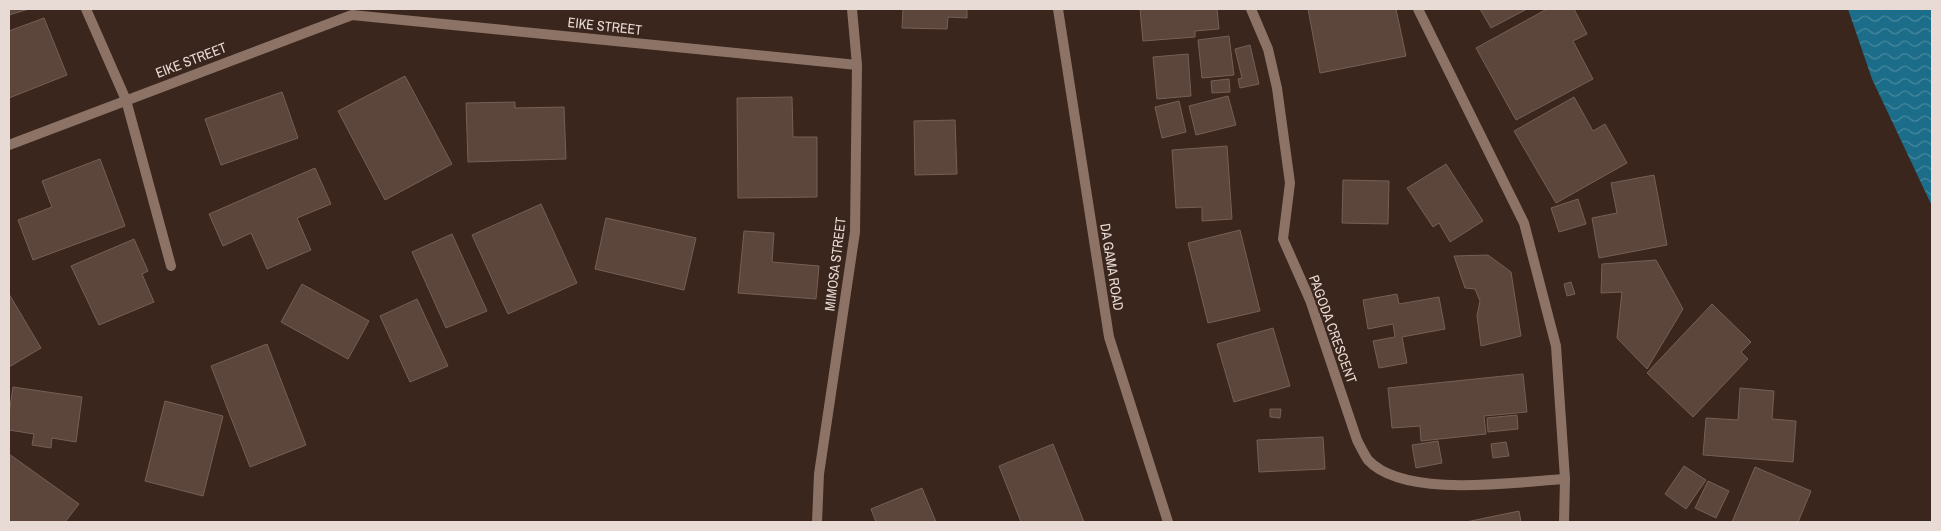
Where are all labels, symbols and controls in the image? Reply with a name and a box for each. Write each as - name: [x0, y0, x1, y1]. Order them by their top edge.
- street label: EIKE STREET: [567, 13, 643, 39]
- street label: EIKE STREET: [153, 38, 229, 82]
- street label: MIMOSA STREET: [820, 216, 850, 312]
- street label: DA GAMA ROAD: [1096, 222, 1128, 312]
- street label: PAGODA CRESCENT: [1305, 272, 1361, 386]

